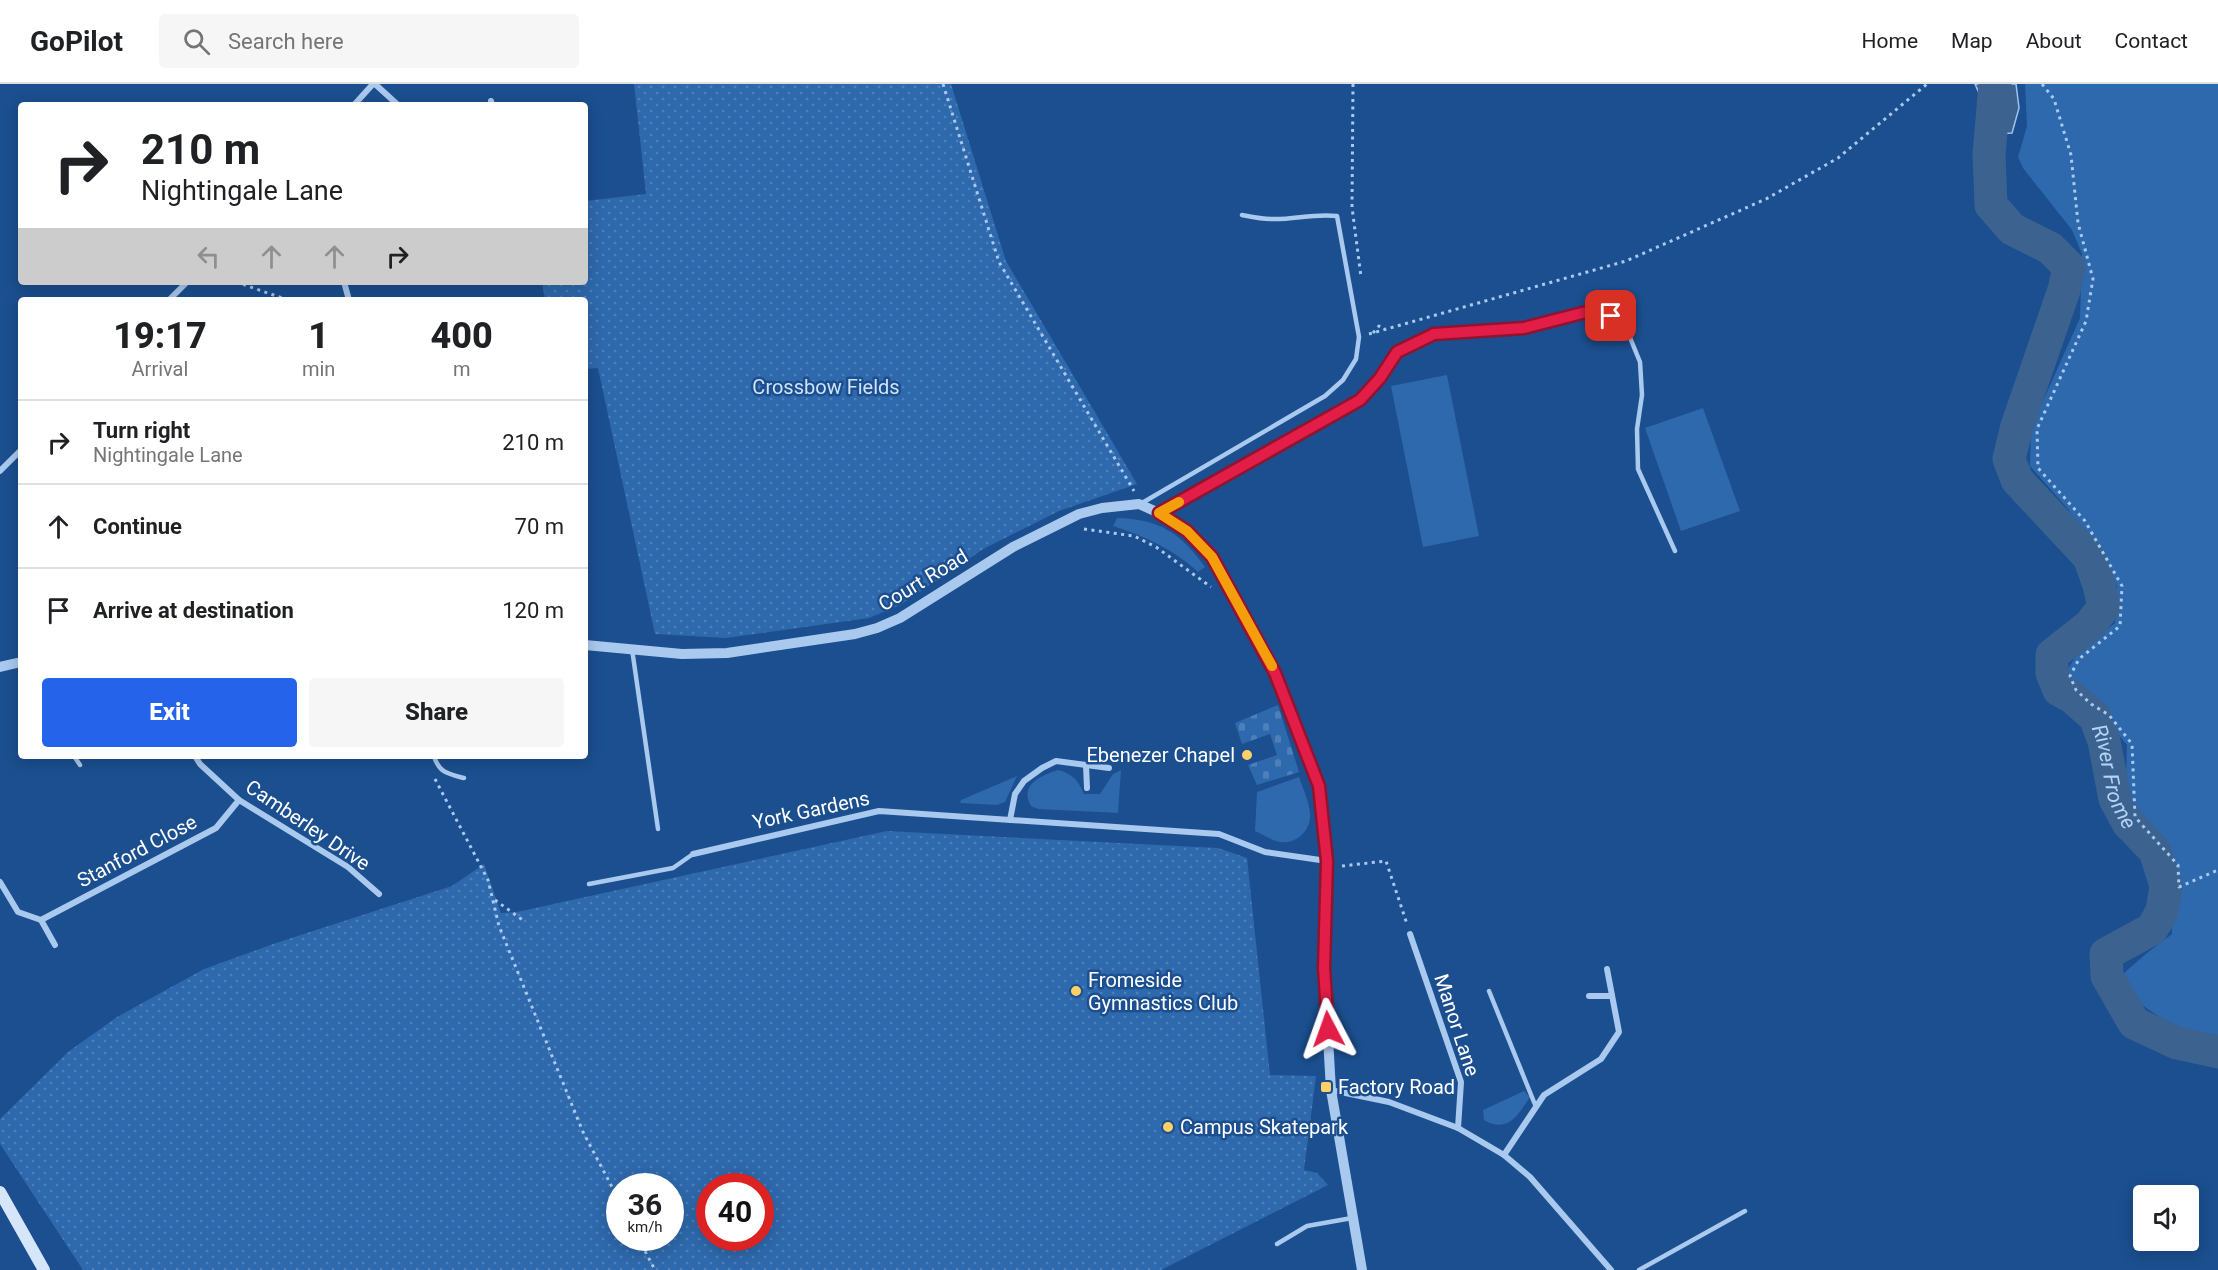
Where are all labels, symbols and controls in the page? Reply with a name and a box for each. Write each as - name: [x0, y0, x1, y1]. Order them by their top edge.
- search box: [159, 14, 579, 68]
- text: GoPilot: [30, 25, 123, 58]
- icon: search: [180, 25, 213, 58]
- text: Search here: [228, 29, 344, 54]
- text: Home: [1862, 29, 1918, 53]
- text: Map: [1951, 29, 1993, 53]
- text: About: [2026, 29, 2082, 53]
- text: Contact: [2115, 29, 2188, 53]
- text: 210 m: [141, 125, 260, 174]
- icon: right: [42, 126, 120, 204]
- text: Nightingale Lane: [141, 175, 343, 207]
- icon: left: [192, 240, 225, 273]
- icon: ahead: [255, 240, 288, 273]
- icon: ahead: [318, 240, 351, 273]
- icon: right: [381, 240, 414, 273]
- pin: [1585, 290, 1636, 341]
- icon: arrive: [1594, 299, 1627, 332]
- text: 19:17: [113, 315, 207, 357]
- text: 1: [308, 315, 329, 357]
- text: 400: [431, 315, 493, 357]
- text: Arrival: [132, 357, 188, 381]
- text: min: [302, 357, 335, 381]
- text: m: [453, 357, 470, 381]
- park label: Crossbow Fields: [752, 375, 900, 399]
- text: Turn right: [93, 418, 190, 443]
- icon: right: [42, 426, 75, 459]
- text: 210 m: [502, 430, 564, 455]
- text: Nightingale Lane: [93, 443, 243, 467]
- icon: ahead: [42, 510, 75, 543]
- text: Continue: [93, 514, 182, 539]
- text: 70 m: [515, 514, 564, 539]
- street label: Court Road: [874, 544, 972, 616]
- icon: arrive: [42, 594, 75, 627]
- text: Arrive at destination: [93, 598, 294, 623]
- text: 120 m: [502, 598, 564, 623]
- button: Exit: [42, 678, 297, 747]
- button: Share: [309, 678, 564, 747]
- water label: River Frome: [2087, 721, 2141, 833]
- place label: Ebenezer Chapel: [1086, 743, 1235, 767]
- marker: Ebenezer Chapel: [1240, 748, 1254, 762]
- street label: Camberley Drive: [241, 775, 375, 875]
- street label: York Gardens: [750, 786, 872, 834]
- street label: Stanford Close: [73, 809, 201, 893]
- place label: Fromeside Gymnastics Club: [1088, 968, 1238, 1015]
- street label: Manor Lane: [1429, 971, 1485, 1079]
- marker: Fromeside Gymnastics Club: [1069, 984, 1083, 998]
- position arrow: [1296, 997, 1360, 1061]
- place label: Factory Road: [1338, 1075, 1455, 1099]
- marker: Factory Road: [1319, 1080, 1333, 1094]
- place label: Campus Skatepark: [1180, 1115, 1349, 1139]
- marker: Campus Skatepark: [1161, 1120, 1175, 1134]
- speed limit sign: 40: [696, 1173, 774, 1251]
- map controls: [2133, 1185, 2199, 1251]
- button: sound: [2133, 1185, 2199, 1251]
- text: 36: [628, 1187, 662, 1222]
- text: km/h: [627, 1218, 663, 1236]

